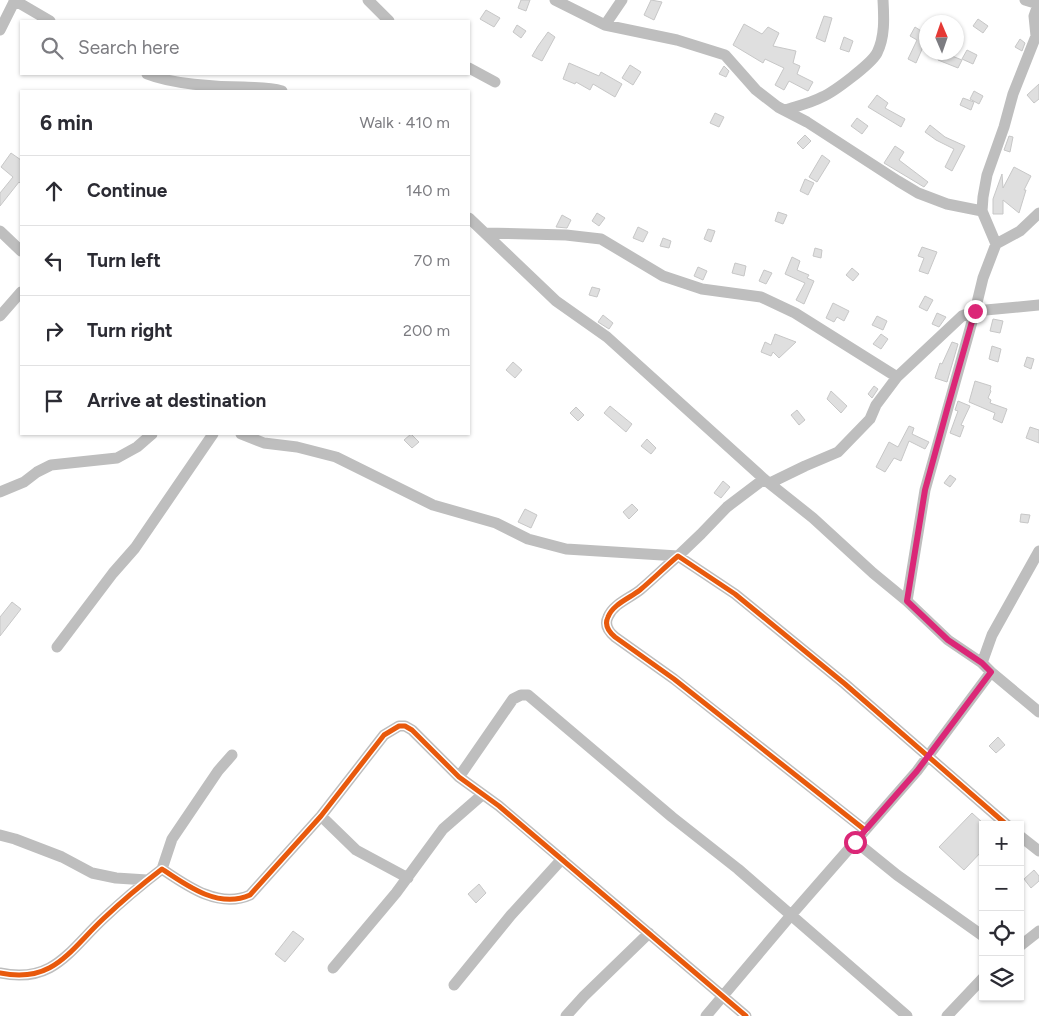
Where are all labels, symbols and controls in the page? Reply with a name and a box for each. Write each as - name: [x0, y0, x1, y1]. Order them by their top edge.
- north arrow: [919, 15, 964, 60]
- search box: [20, 20, 470, 75]
- icon: search: [38, 34, 66, 62]
- text: Search here: [78, 36, 180, 59]
- text: 6 min: [40, 110, 93, 135]
- text: Walk · 410 m: [360, 113, 450, 132]
- icon: ahead: [40, 177, 68, 205]
- text: Continue: [87, 179, 167, 202]
- text: 140 m: [406, 181, 450, 200]
- icon: left: [40, 247, 68, 275]
- text: Turn left: [87, 249, 161, 272]
- text: 70 m: [414, 251, 450, 270]
- route end: [964, 300, 987, 323]
- icon: right: [40, 317, 68, 345]
- text: Turn right: [87, 319, 173, 342]
- text: 200 m: [403, 321, 450, 340]
- icon: arrive: [40, 387, 68, 415]
- text: Arrive at destination: [87, 389, 266, 412]
- map controls: [979, 821, 1024, 1001]
- button: +: [979, 821, 1024, 866]
- route start: [844, 831, 867, 854]
- button: −: [979, 866, 1024, 911]
- button: locate: [979, 911, 1024, 956]
- button: layers: [979, 956, 1024, 1001]

